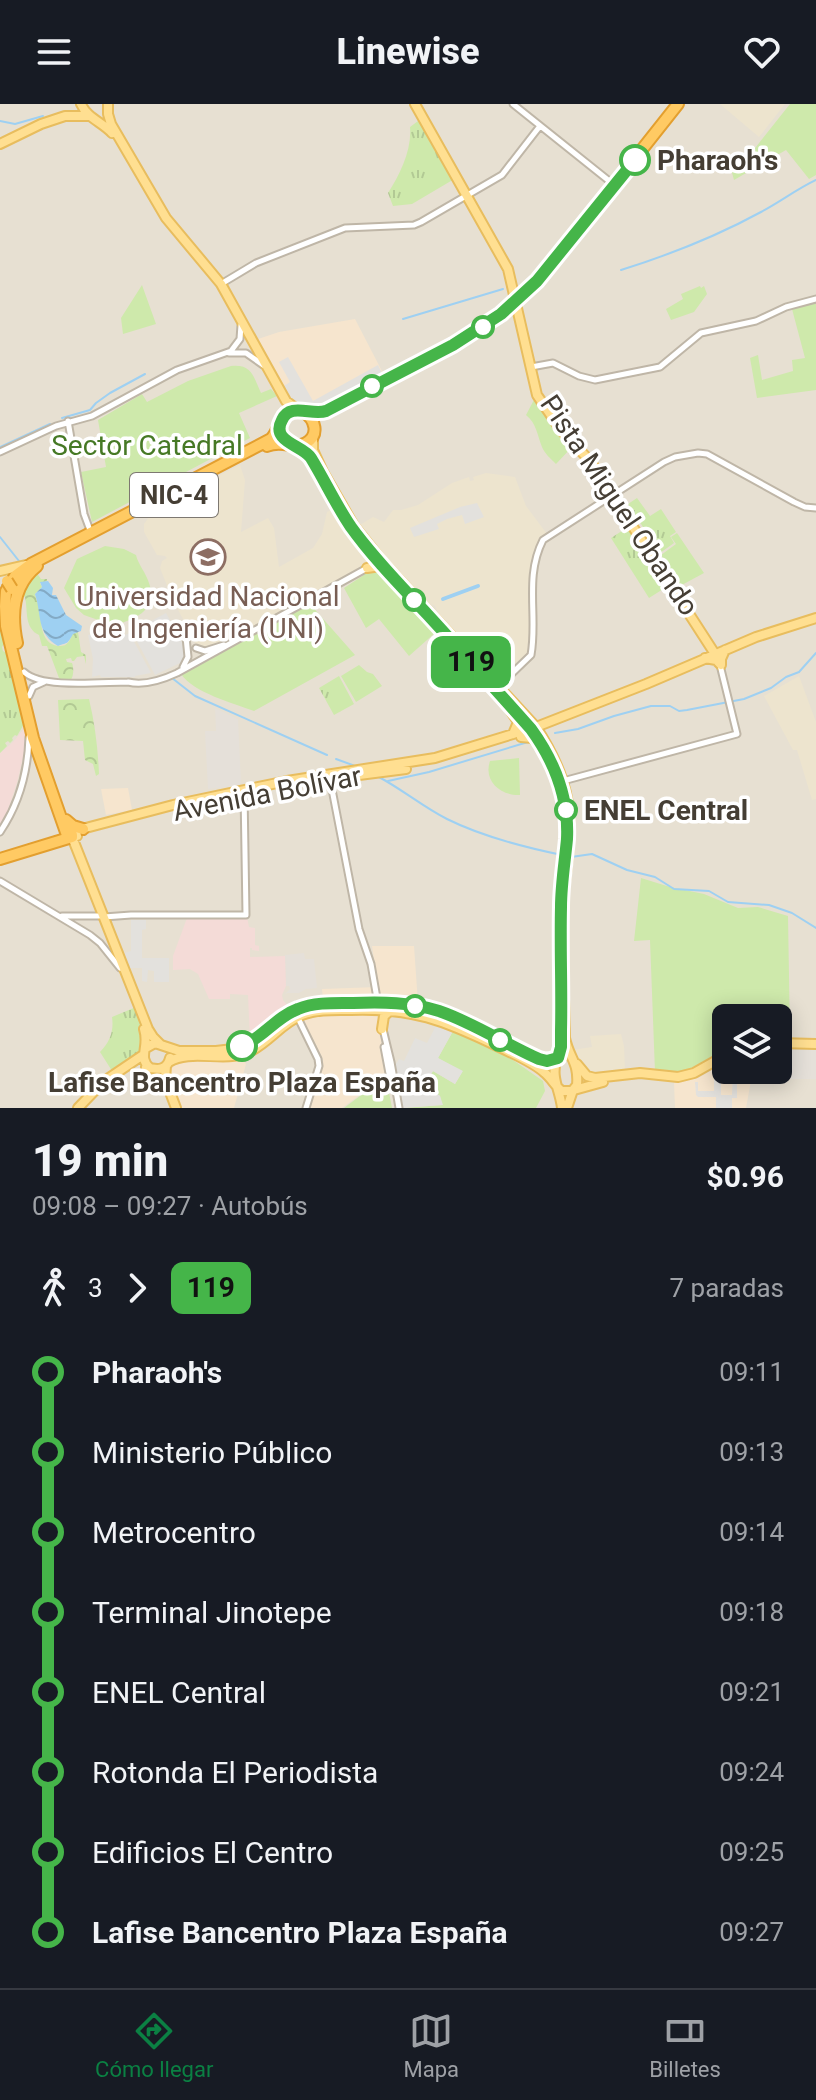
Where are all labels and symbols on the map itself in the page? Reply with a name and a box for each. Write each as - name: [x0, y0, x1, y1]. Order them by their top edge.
- place label: Pharaoh's: [657, 144, 778, 177]
- marker: Pharaoh's: [620, 145, 650, 175]
- unlabelled marker: [472, 316, 494, 338]
- unlabelled marker: [361, 375, 383, 397]
- street label: Pista Miguel Obando: [534, 389, 706, 622]
- park label: Sector Catedral: [51, 429, 243, 462]
- road number: NIC-4: [130, 473, 218, 517]
- school or university icon: Universidad Nacional de Ingeniería (UNI): [189, 538, 227, 576]
- place label: Universidad Nacional de Ingeniería (UNI): [76, 580, 340, 645]
- unlabelled marker: [403, 589, 425, 611]
- line badge: 119: [425, 636, 517, 688]
- street label: Avenida Bolívar: [170, 759, 365, 828]
- place label: ENEL Central: [584, 794, 748, 827]
- marker: ENEL Central: [555, 799, 577, 821]
- unlabelled marker: [404, 995, 426, 1017]
- unlabelled marker: [489, 1029, 511, 1051]
- marker: Lafise Bancentro Plaza España: [227, 1031, 257, 1061]
- place label: Lafise Bancentro Plaza España: [48, 1066, 436, 1099]

